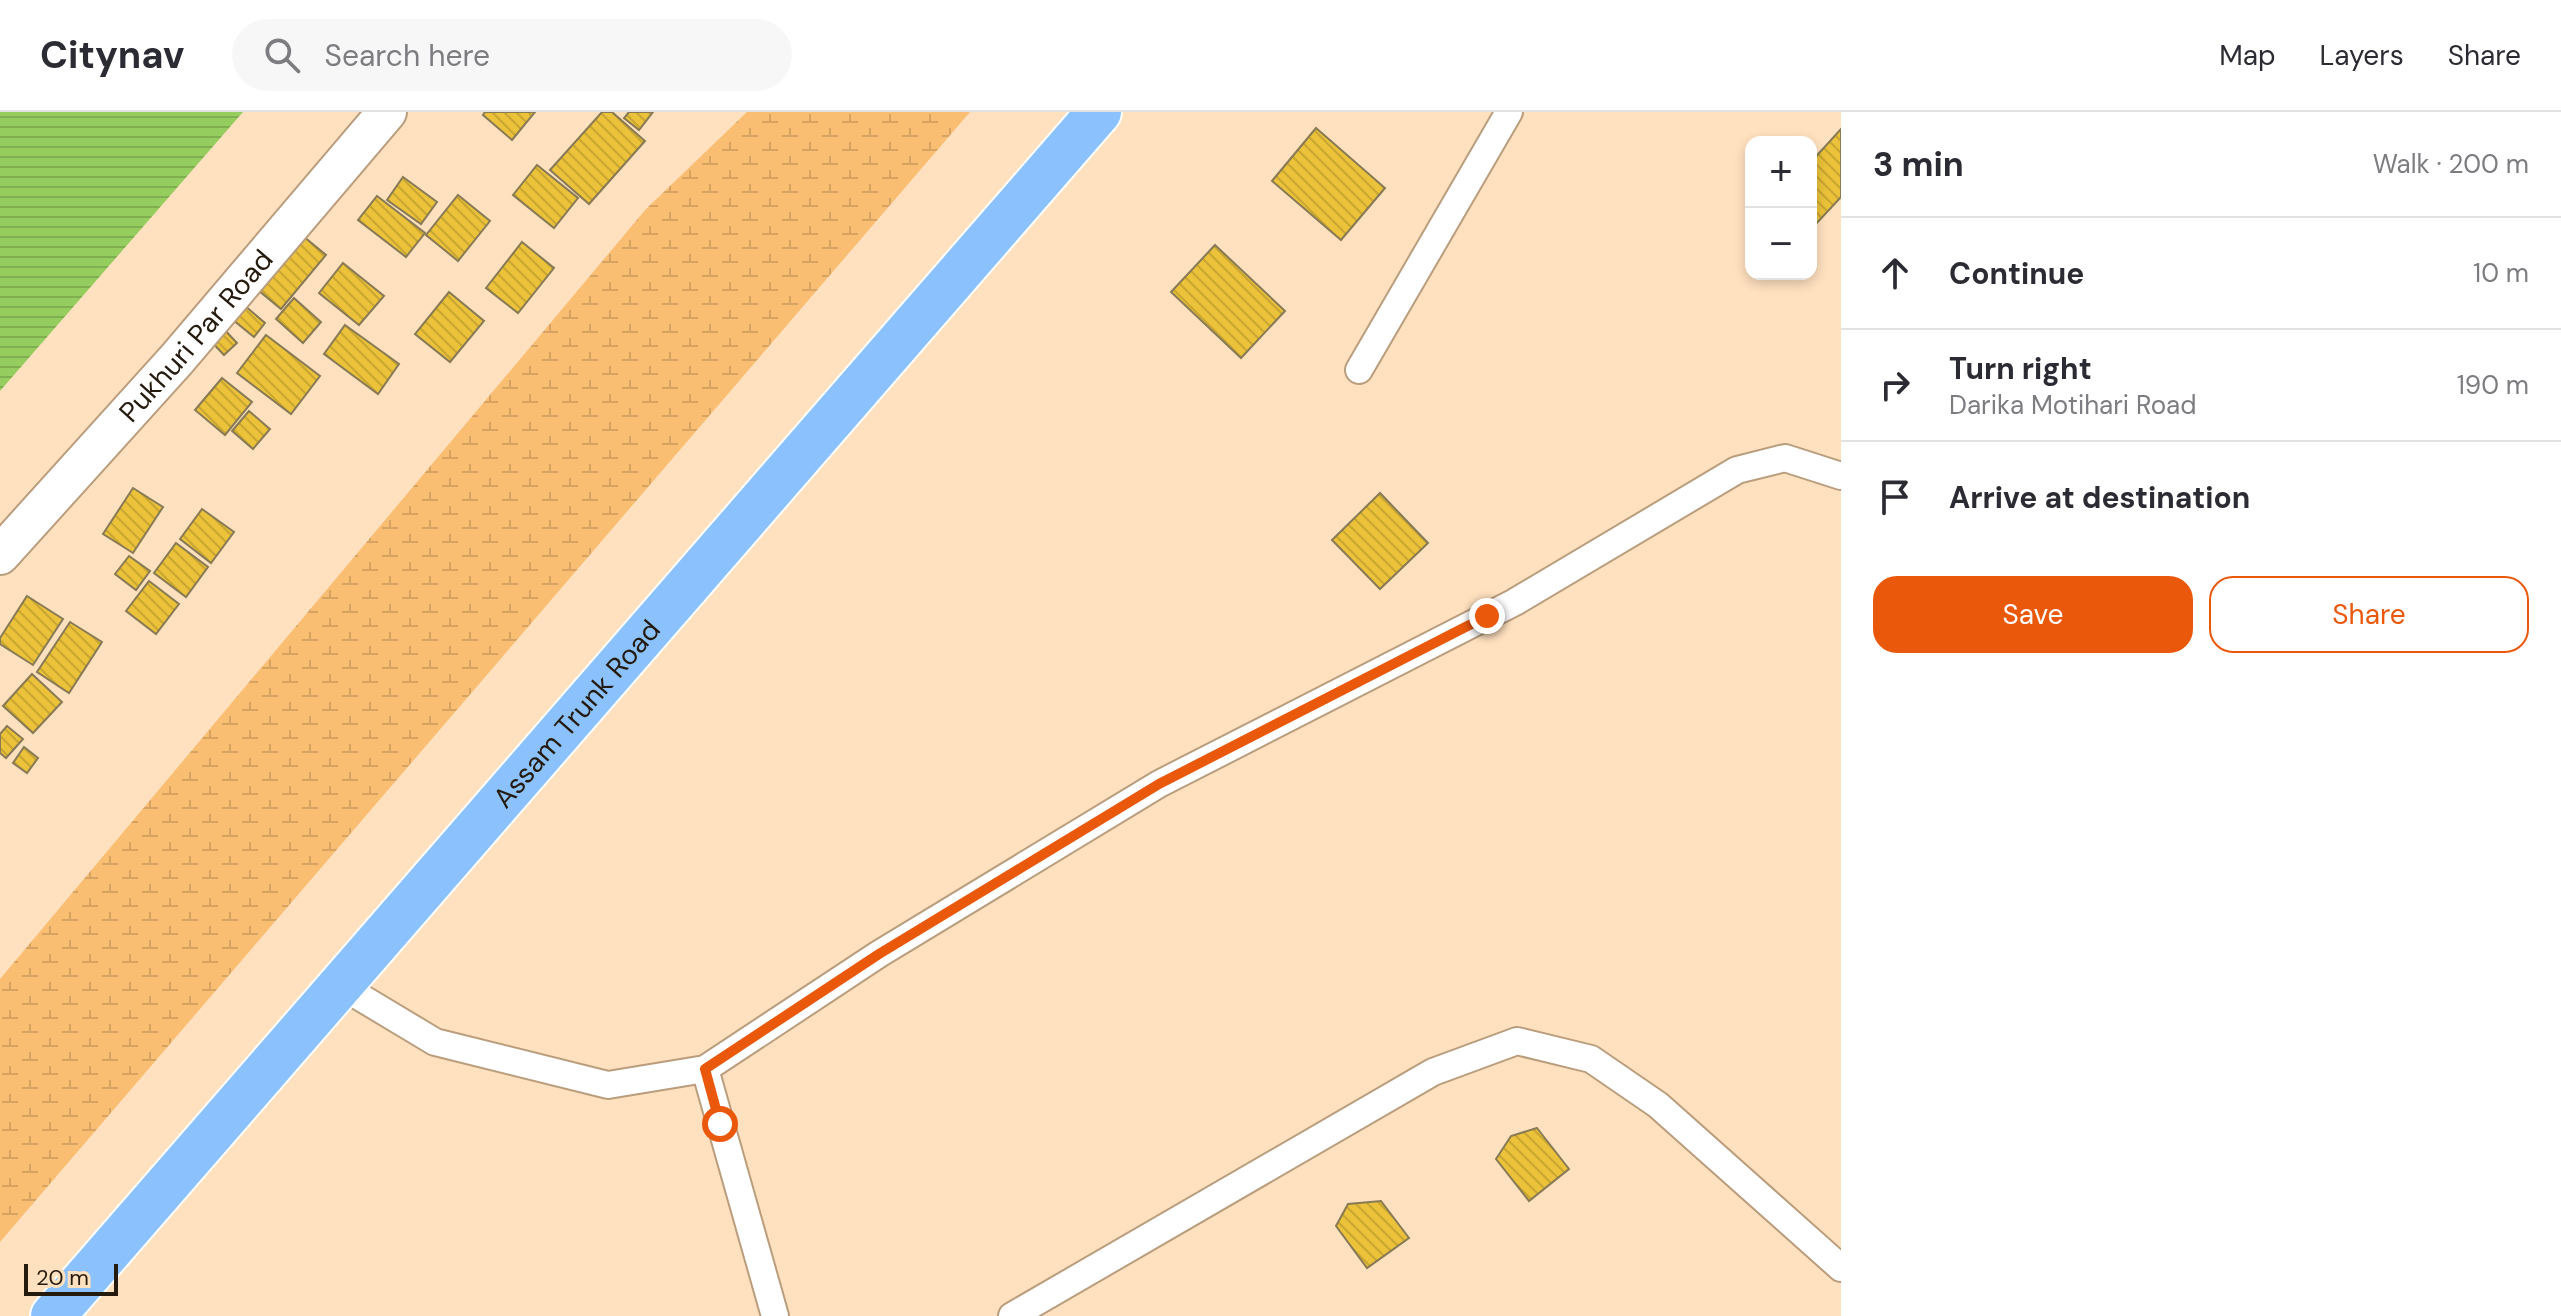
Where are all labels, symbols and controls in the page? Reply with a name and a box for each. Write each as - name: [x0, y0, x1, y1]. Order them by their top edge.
- search box: [232, 19, 792, 91]
- text: Citynav: [40, 30, 184, 80]
- icon: search: [260, 33, 304, 77]
- text: Search here: [324, 36, 490, 75]
- text: Map: [2219, 37, 2276, 74]
- text: Layers: [2320, 37, 2404, 74]
- text: Share: [2448, 37, 2521, 74]
- map controls: [1745, 136, 1817, 280]
- button: +: [1745, 136, 1817, 208]
- text: 3 min: [1873, 142, 1964, 187]
- text: Walk · 200 m: [2373, 147, 2529, 181]
- button: −: [1745, 208, 1817, 280]
- street label: Pukhuri Par Road: [111, 242, 281, 430]
- icon: ahead: [1873, 251, 1917, 295]
- text: Continue: [1949, 254, 2084, 293]
- text: 10 m: [2473, 256, 2529, 290]
- text: Turn right: [1949, 349, 2092, 388]
- icon: right: [1873, 363, 1917, 407]
- text: 190 m: [2457, 368, 2529, 402]
- text: Darika Motihari Road: [1949, 388, 2197, 422]
- icon: arrive: [1873, 475, 1917, 519]
- text: Arrive at destination: [1949, 478, 2250, 517]
- button: Save: [1873, 576, 2193, 653]
- button: Share: [2209, 576, 2529, 653]
- route end: [1469, 598, 1505, 634]
- street label: Assam Trunk Road: [484, 612, 668, 815]
- route start: [702, 1106, 738, 1142]
- scale bar: [24, 1260, 118, 1296]
- text: 20 m: [36, 1263, 89, 1292]

